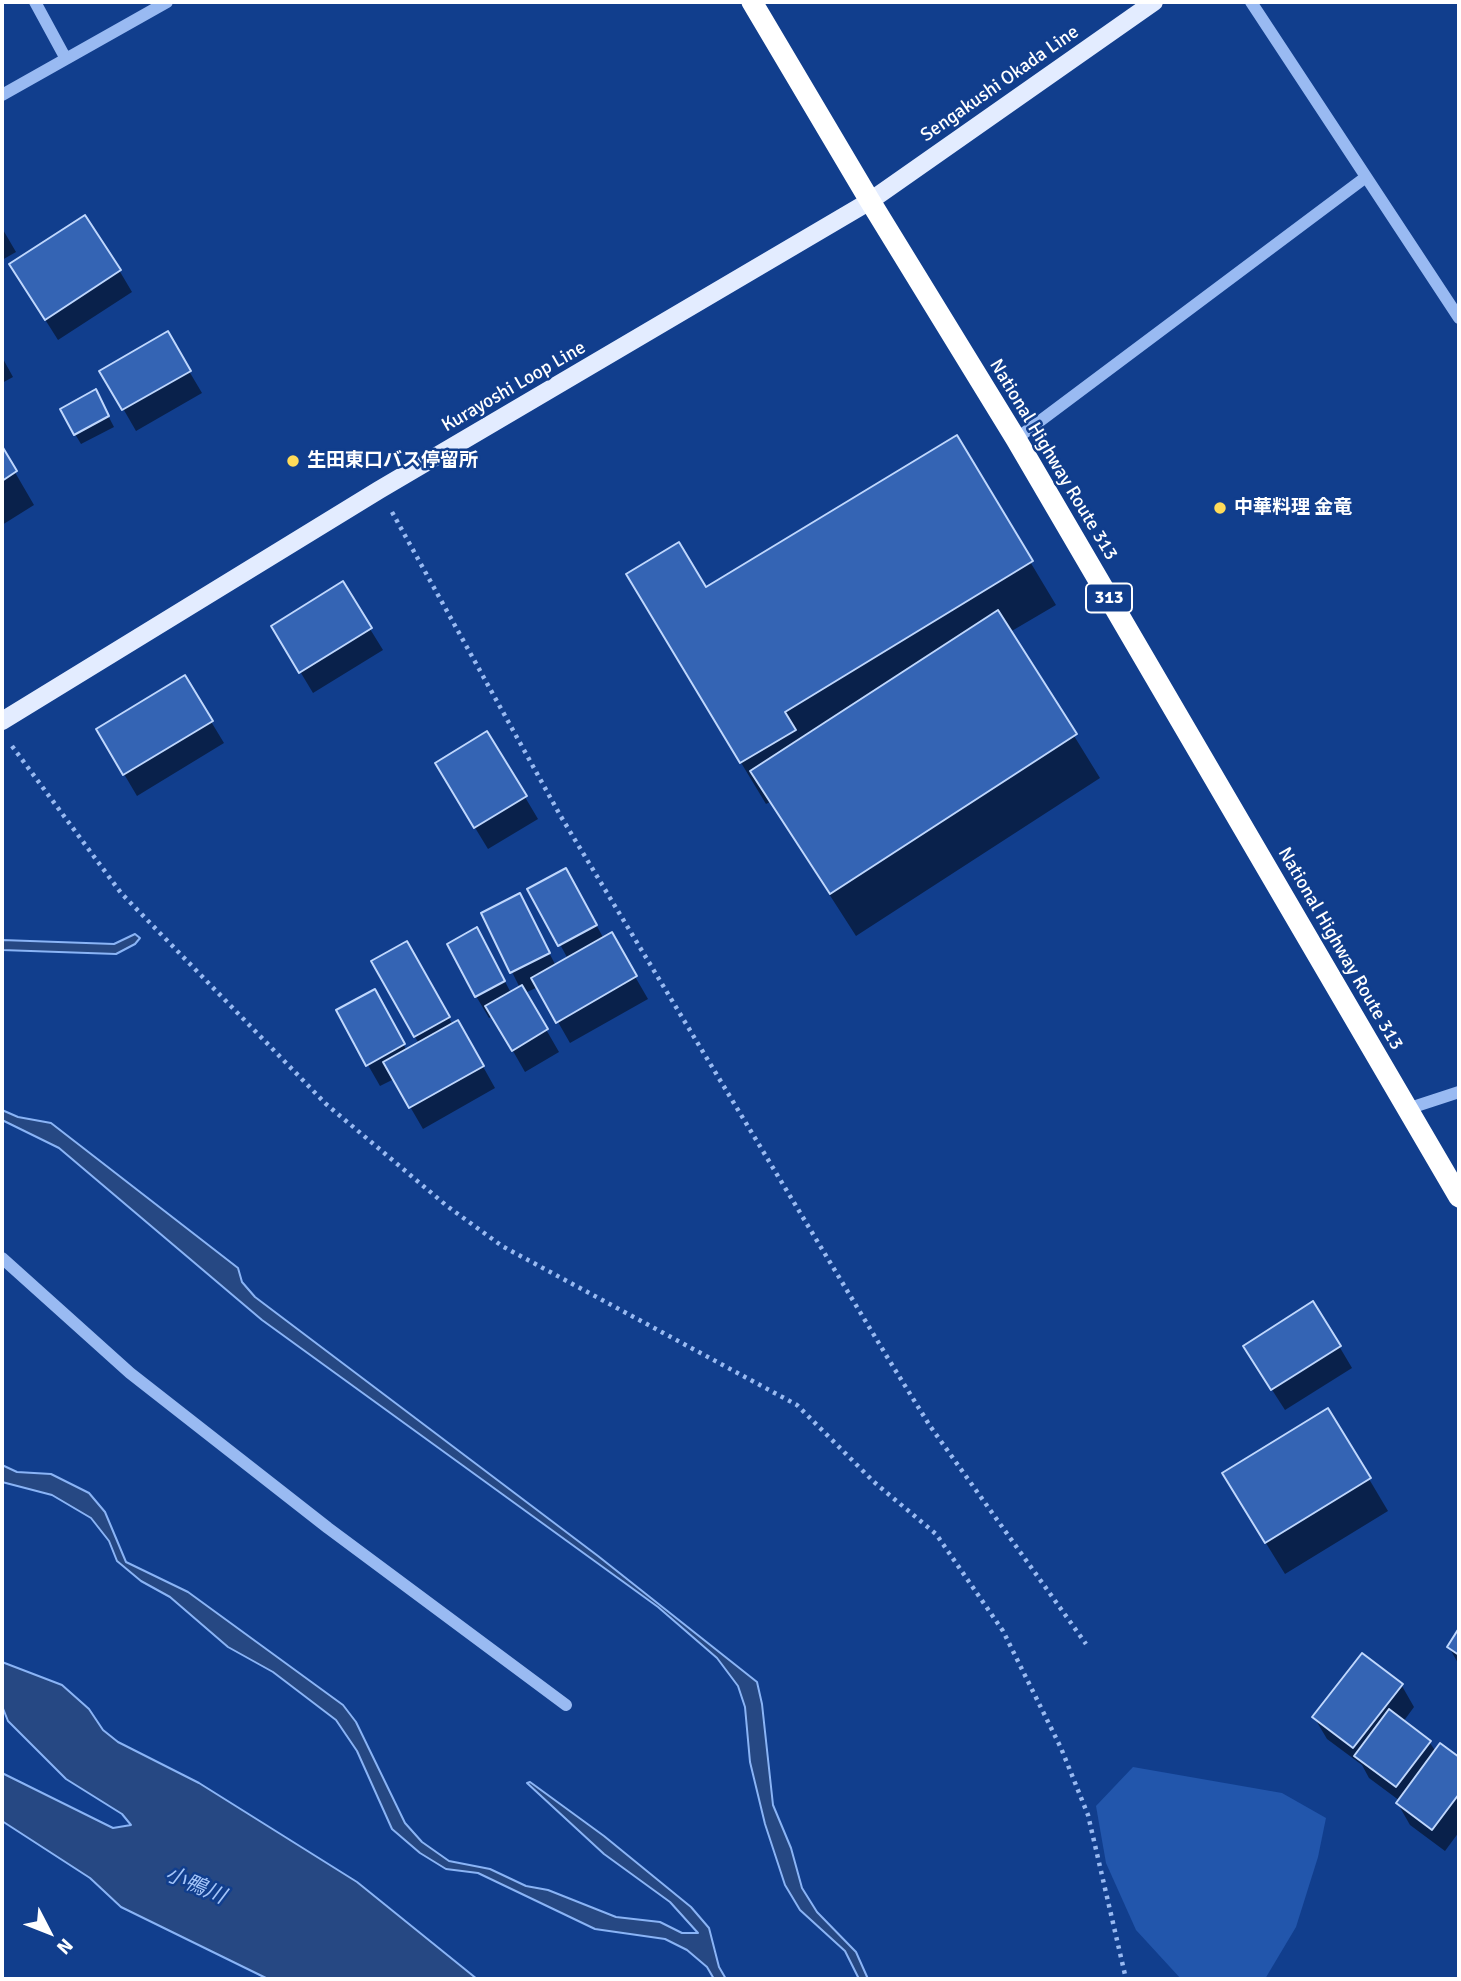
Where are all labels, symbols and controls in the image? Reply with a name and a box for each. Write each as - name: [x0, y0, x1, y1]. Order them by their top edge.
- street label: Sengakushi Okada Line: [917, 21, 1083, 147]
- street label: Kurayoshi Loop Line: [438, 337, 590, 437]
- street label: National Highway Route 313: [984, 355, 1122, 565]
- place label: 生田東口バス停留所: [307, 450, 478, 472]
- marker: 生田東口バス停留所: [285, 453, 301, 469]
- place label: 中華料理 金竜: [1234, 497, 1352, 519]
- marker: 中華料理 金竜: [1212, 500, 1228, 516]
- road number: 313: [1086, 584, 1132, 612]
- street label: National Highway Route 313: [1273, 844, 1407, 1054]
- water label: 小鴨川: [161, 1862, 229, 1910]
- north arrow: [14, 1897, 84, 1967]
- text: N: [51, 1933, 78, 1959]

